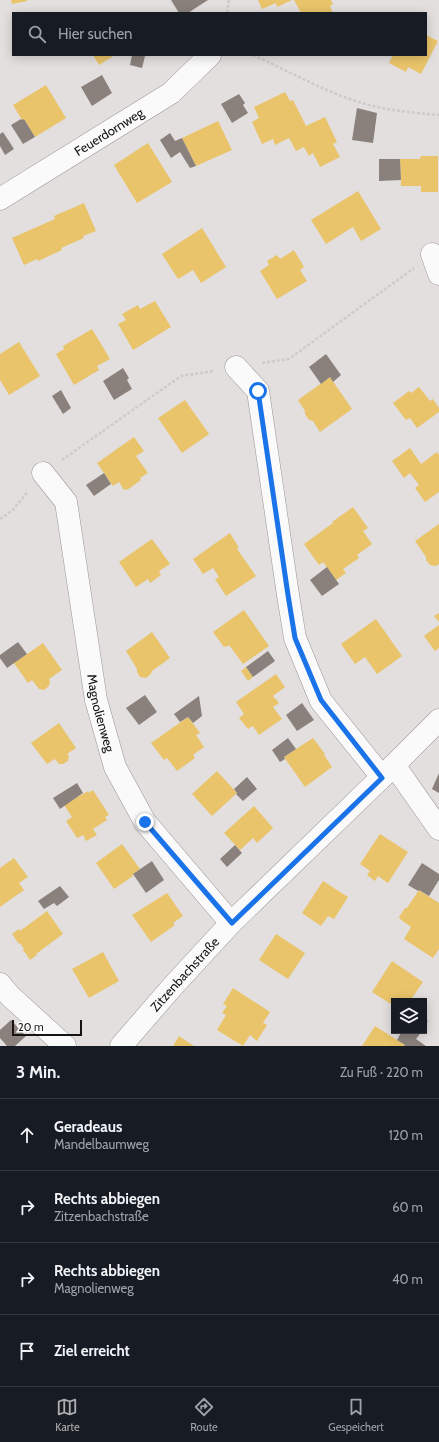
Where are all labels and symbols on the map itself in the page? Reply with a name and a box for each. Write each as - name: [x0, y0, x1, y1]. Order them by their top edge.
- street label: Feuerdornweg: [71, 104, 147, 159]
- route start: [249, 382, 267, 400]
- street label: Magnolienweg: [84, 673, 118, 754]
- route end: [136, 813, 154, 831]
- street label: Zitzenbachstraße: [147, 933, 222, 1014]
- scale bar: [12, 1018, 82, 1037]

